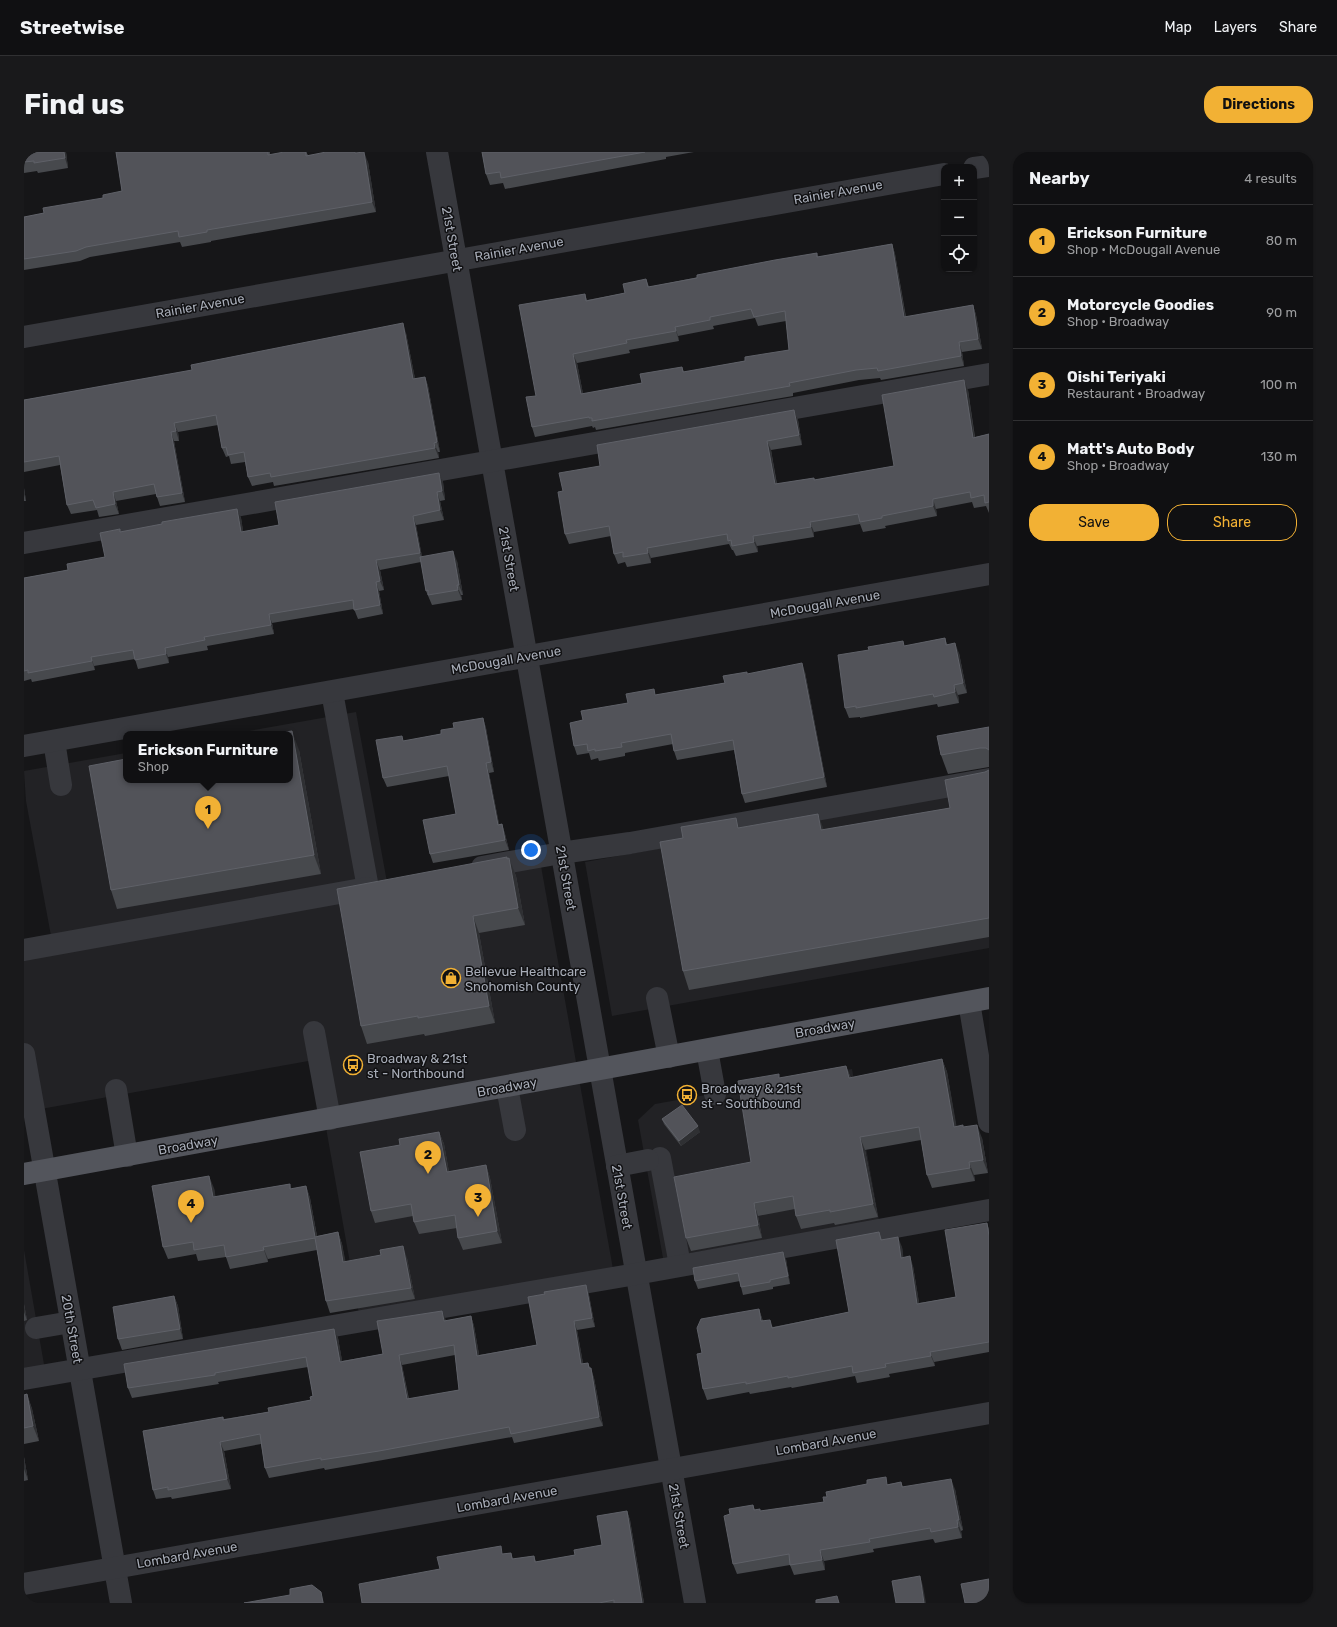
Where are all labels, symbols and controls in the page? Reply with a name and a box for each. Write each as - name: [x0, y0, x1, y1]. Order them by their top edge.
- text: Streetwise: [20, 16, 125, 39]
- text: Map: [1165, 19, 1192, 36]
- text: Layers: [1214, 19, 1257, 36]
- text: Share: [1279, 19, 1317, 36]
- button: Directions: [1204, 86, 1313, 123]
- text: Find us: [24, 88, 124, 121]
- map controls: [941, 164, 977, 272]
- button: +: [941, 164, 977, 200]
- text: Nearby: [1029, 168, 1090, 188]
- text: 4 results: [1244, 171, 1297, 186]
- street label: Rainier Avenue: [792, 177, 884, 207]
- button: −: [941, 200, 977, 236]
- street label: 21st Street: [439, 205, 465, 273]
- text: Erickson Furniture: [1067, 224, 1207, 242]
- text: 1: [1039, 233, 1045, 248]
- text: 80 m: [1266, 233, 1297, 248]
- street label: Rainier Avenue: [473, 234, 565, 264]
- button: locate: [941, 236, 977, 272]
- text: Shop · McDougall Avenue: [1067, 242, 1220, 257]
- street label: Rainier Avenue: [154, 291, 246, 321]
- text: Motorcycle Goodies: [1067, 296, 1214, 314]
- text: 2: [1038, 305, 1046, 320]
- text: 90 m: [1266, 305, 1297, 320]
- text: Shop · Broadway: [1067, 314, 1169, 329]
- text: Oishi Teriyaki: [1067, 368, 1166, 386]
- text: 3: [1038, 377, 1046, 392]
- text: 100 m: [1260, 377, 1297, 392]
- text: Restaurant · Broadway: [1067, 386, 1205, 401]
- text: Matt's Auto Body: [1067, 440, 1194, 458]
- text: 4: [1038, 449, 1046, 464]
- text: 130 m: [1261, 449, 1297, 464]
- text: Shop · Broadway: [1067, 458, 1169, 473]
- button: Save: [1029, 504, 1159, 541]
- button: Share: [1167, 504, 1297, 541]
- street label: 21st Street: [496, 525, 522, 593]
- street label: McDougall Avenue: [769, 587, 881, 622]
- street label: McDougall Avenue: [450, 643, 562, 678]
- popup: [123, 731, 293, 783]
- text: Erickson Furniture: [138, 741, 278, 759]
- text: Shop: [138, 759, 169, 774]
- pin: 1: [195, 796, 221, 829]
- your location: [521, 840, 541, 860]
- street label: 21st Street: [553, 844, 579, 912]
- place label: Bellevue Healthcare Snohomish County: [465, 964, 586, 994]
- shop icon: Bellevue Healthcare Snohomish County: [440, 967, 462, 989]
- street label: Broadway: [794, 1015, 856, 1041]
- place label: Broadway & 21st st - Northbound: [367, 1051, 467, 1081]
- bus stop icon: Broadway & 21st st - Northbound: [342, 1054, 364, 1076]
- street label: Broadway: [476, 1074, 538, 1100]
- place label: Broadway & 21st st - Southbound: [701, 1081, 801, 1111]
- bus stop icon: Broadway & 21st st - Southbound: [676, 1084, 698, 1106]
- street label: Broadway: [157, 1132, 219, 1158]
- pin: 2: [415, 1141, 441, 1174]
- street label: 21st Street: [609, 1163, 635, 1231]
- pin: 3: [465, 1184, 491, 1217]
- pin: 4: [178, 1190, 204, 1223]
- street label: 20th Street: [59, 1293, 85, 1365]
- street label: Lombard Avenue: [774, 1426, 878, 1458]
- street label: 21st Street: [666, 1482, 692, 1550]
- street label: Lombard Avenue: [455, 1483, 559, 1515]
- street label: Lombard Avenue: [135, 1539, 239, 1571]

